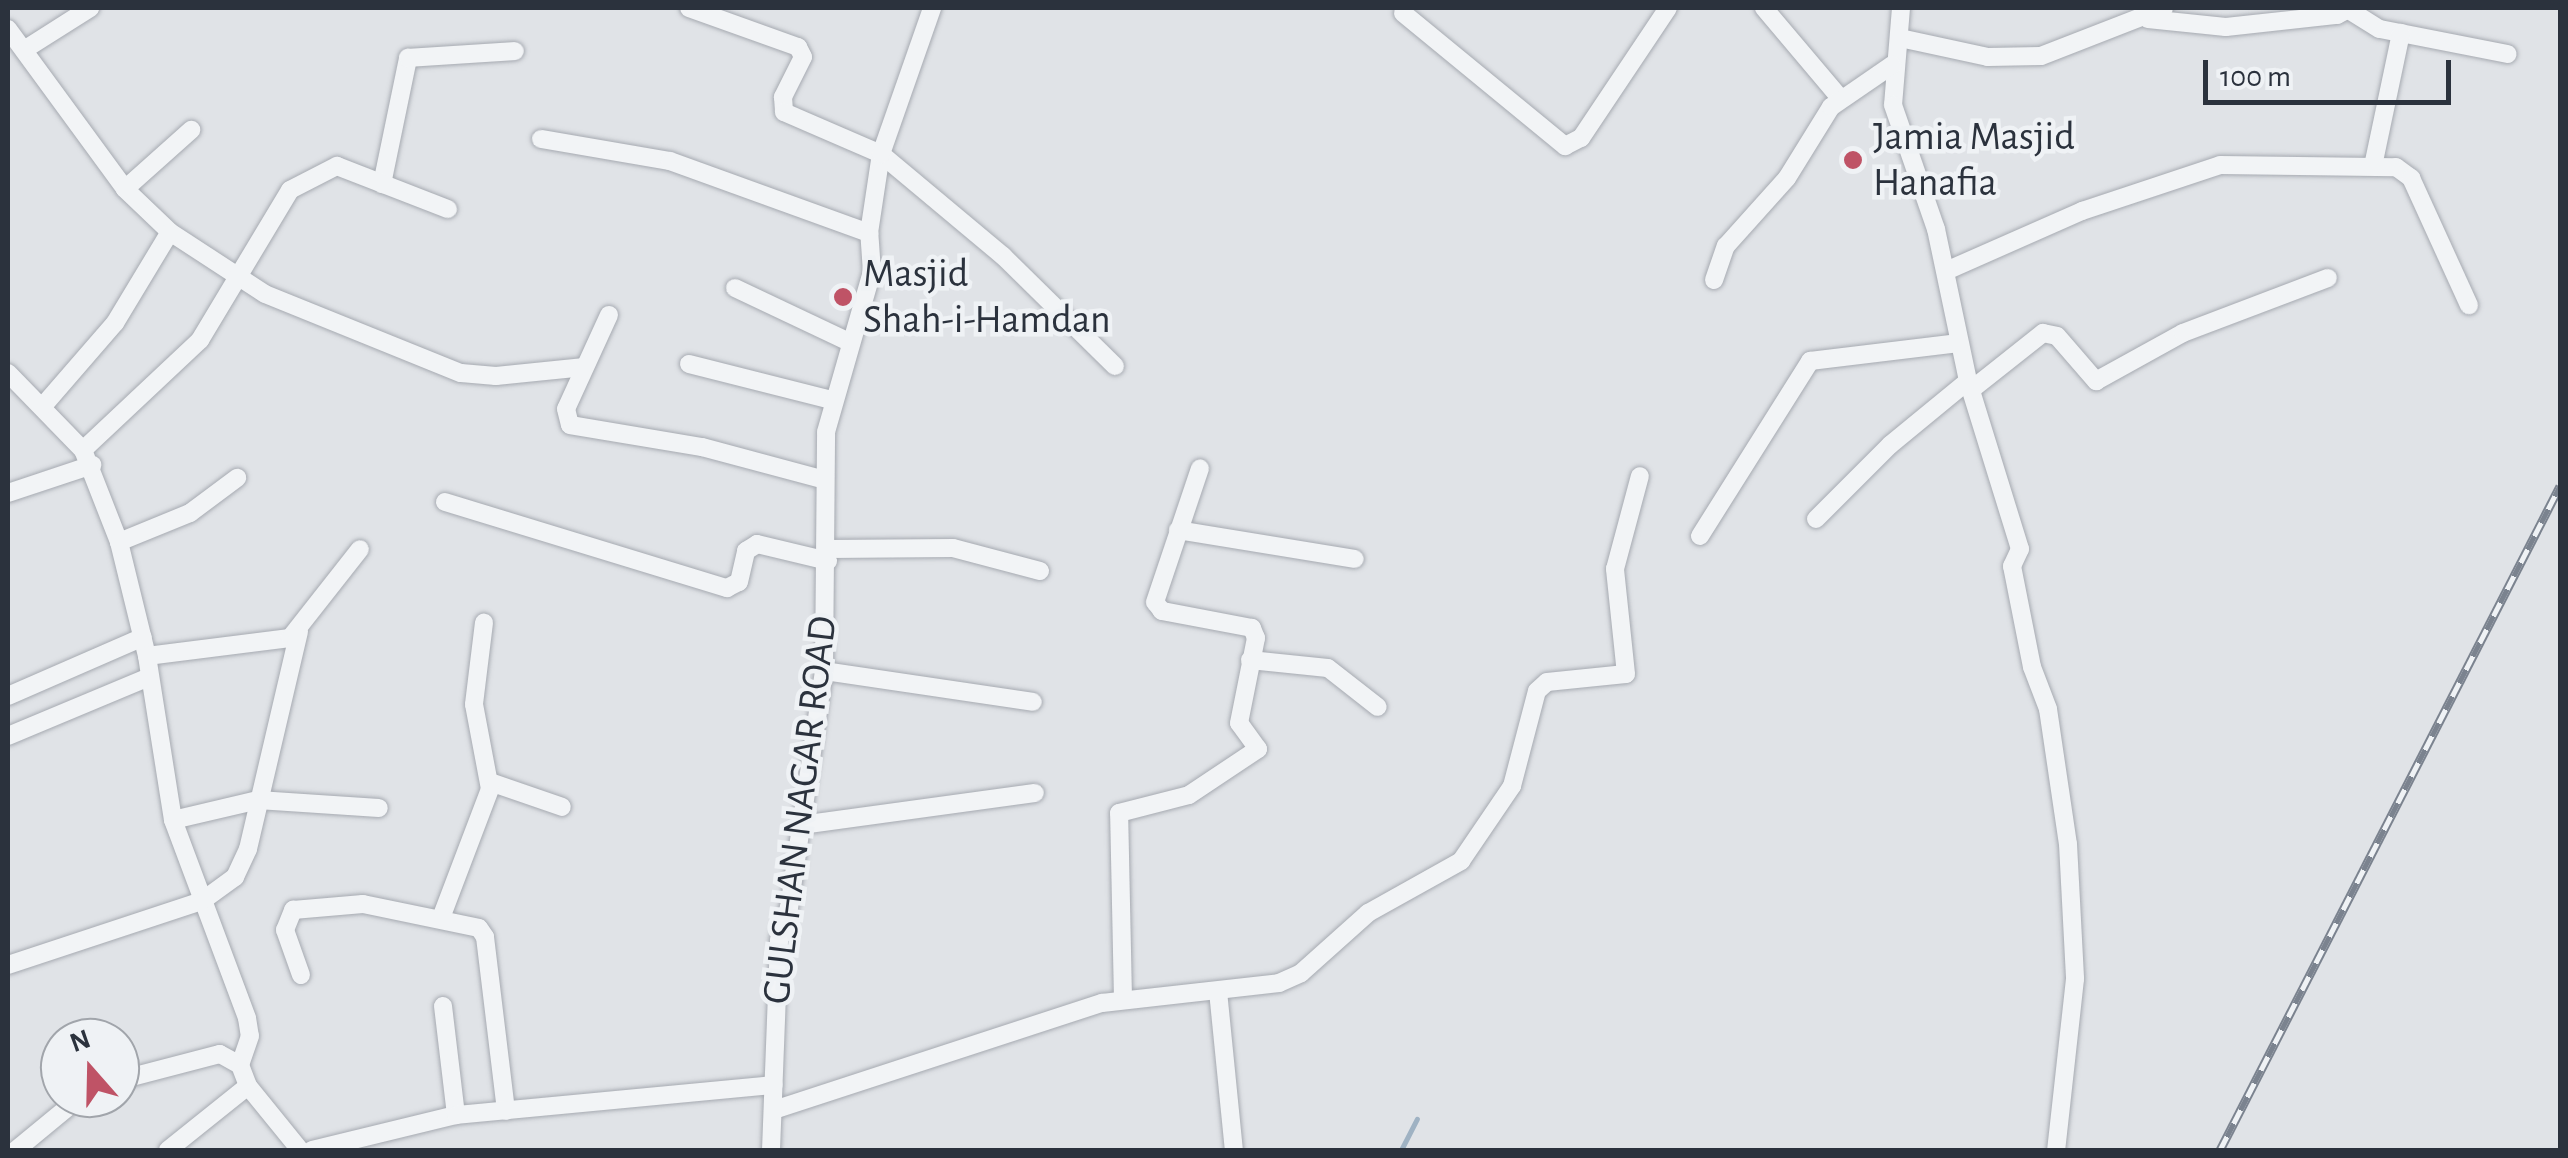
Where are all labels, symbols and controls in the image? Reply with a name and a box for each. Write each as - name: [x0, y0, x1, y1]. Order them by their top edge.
- scale bar: [2208, 40, 2456, 102]
- text: 100 m: [2220, 62, 2291, 92]
- place label: Jamia Masjid Hanafia: [1873, 113, 2075, 207]
- marker: Jamia Masjid Hanafia: [1842, 149, 1864, 171]
- place label: Masjid Shah-i-Hamdan: [863, 250, 1111, 344]
- marker: Masjid Shah-i-Hamdan: [832, 286, 854, 308]
- street label: GULSHAN NAGAR ROAD: [752, 613, 848, 1007]
- north arrow: [40, 1018, 140, 1118]
- text: N: [66, 1025, 94, 1058]

